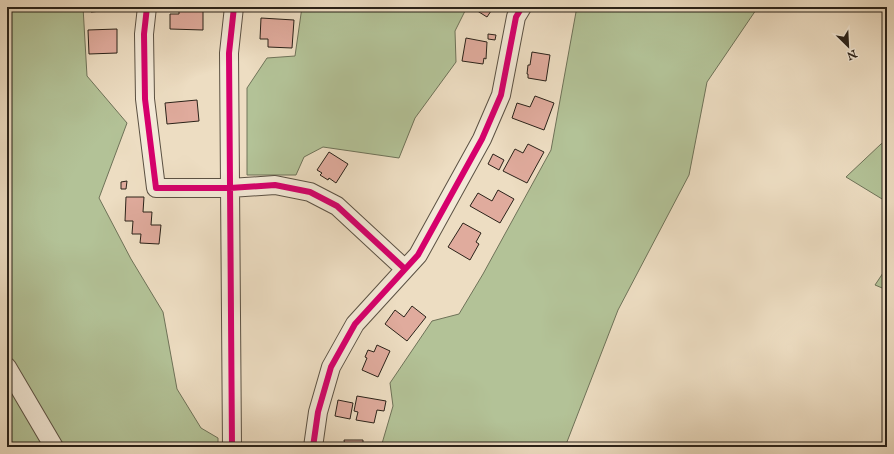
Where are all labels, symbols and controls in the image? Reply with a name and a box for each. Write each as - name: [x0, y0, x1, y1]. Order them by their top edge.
- north arrow: [828, 26, 868, 66]
- text: N: [844, 45, 860, 63]

